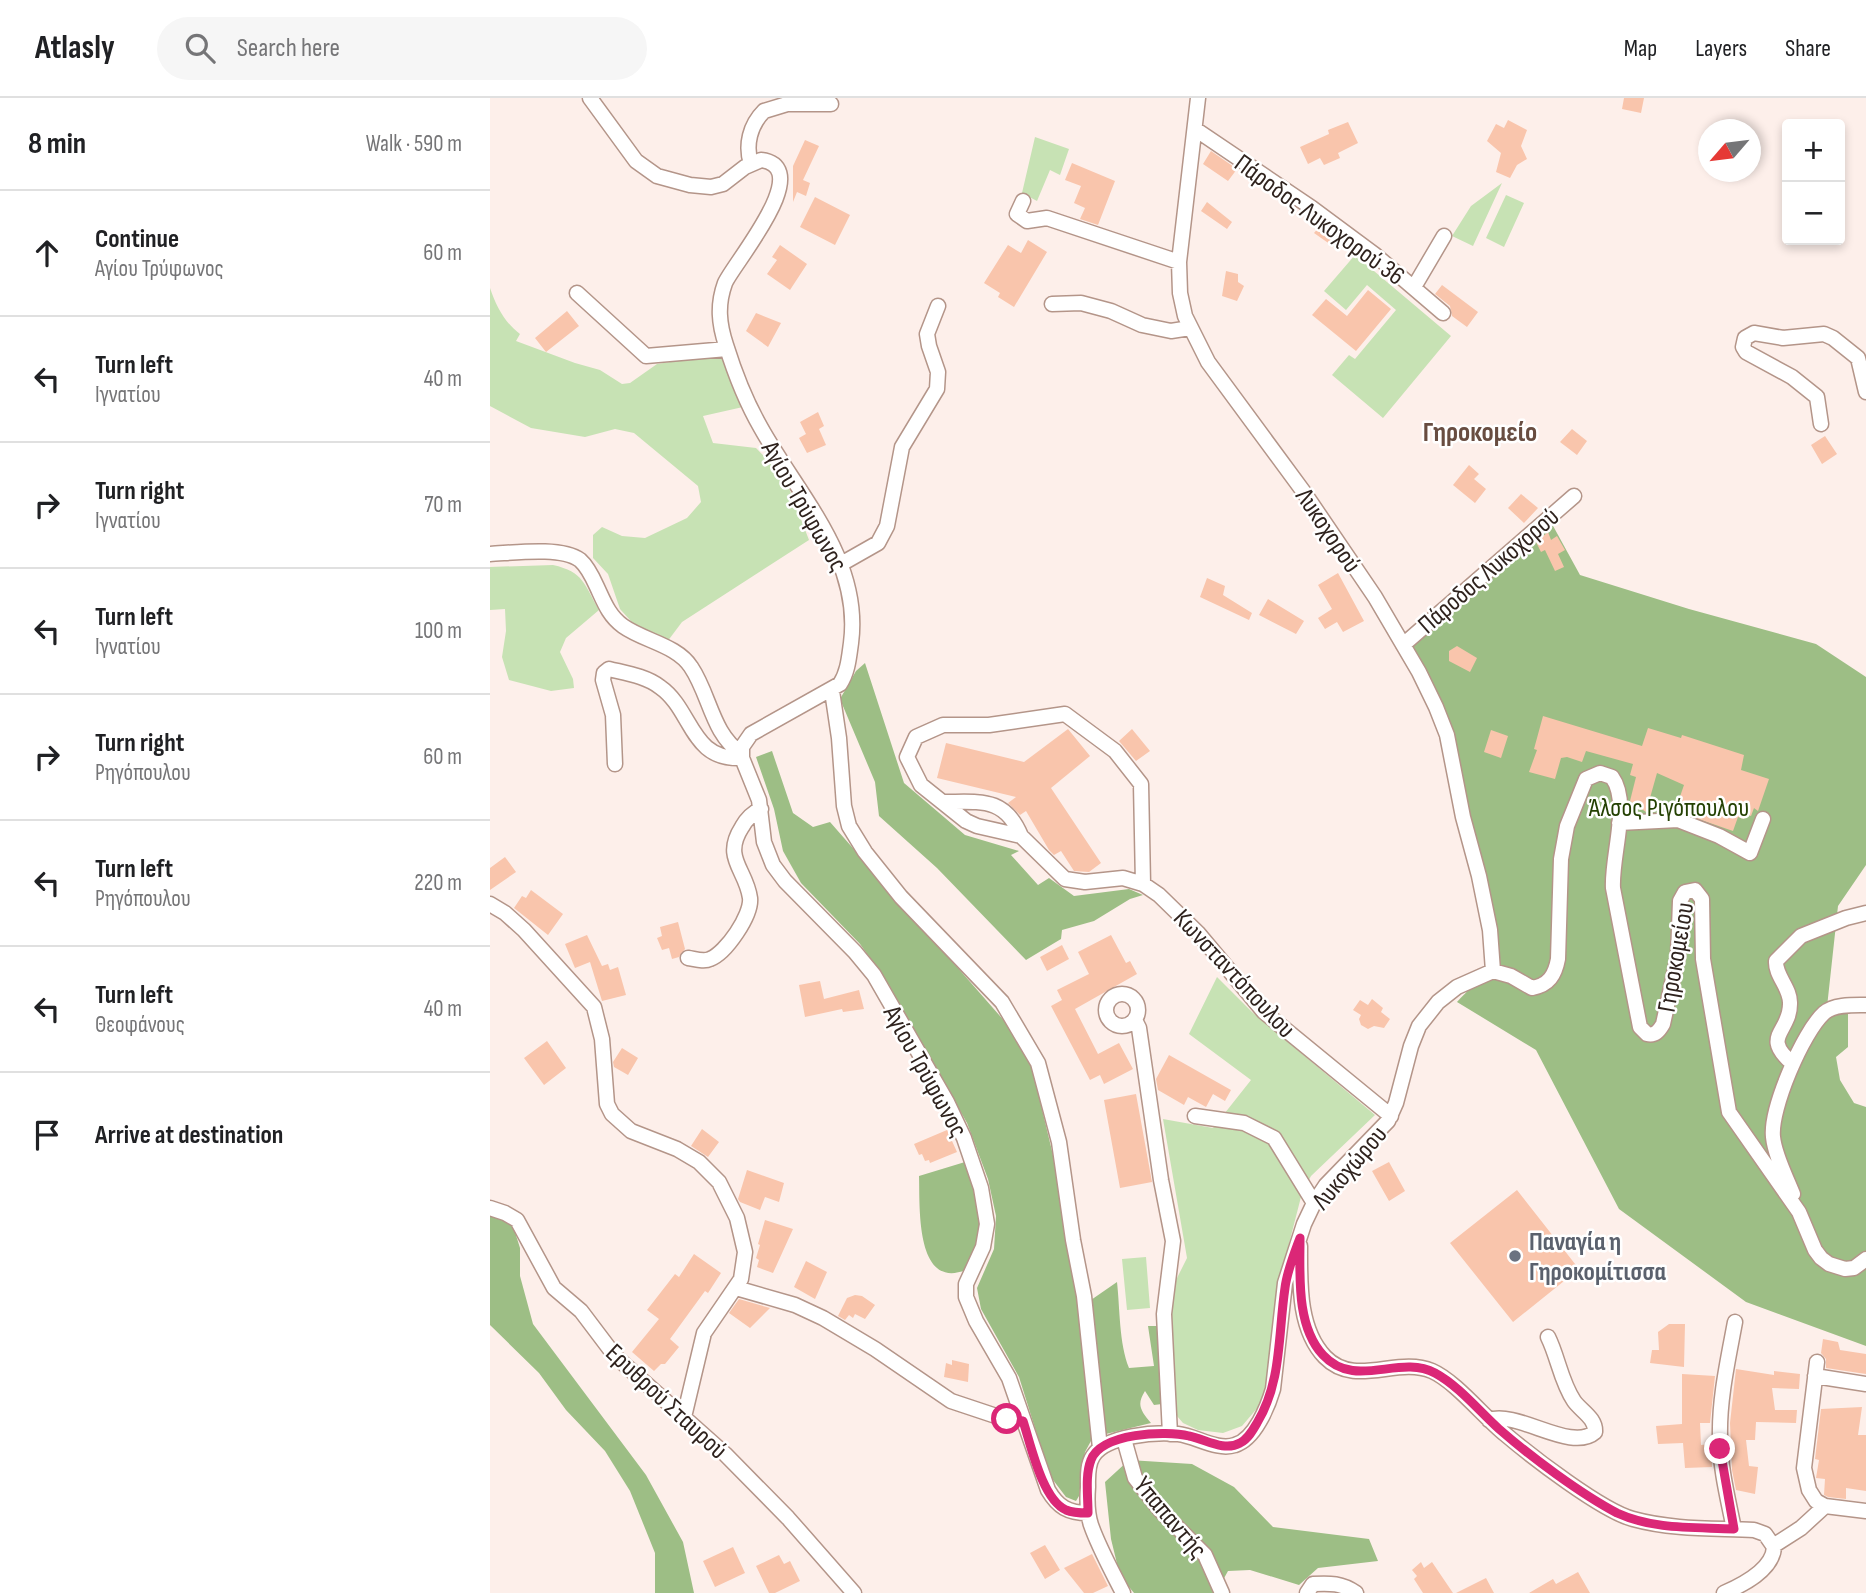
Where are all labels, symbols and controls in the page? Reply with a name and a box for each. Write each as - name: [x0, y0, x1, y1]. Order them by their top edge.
- search box: [157, 17, 647, 80]
- text: Atlasly: [35, 28, 115, 68]
- icon: search: [181, 29, 219, 67]
- text: Search here: [237, 33, 340, 64]
- text: Map: [1624, 34, 1657, 63]
- text: Layers: [1695, 34, 1747, 63]
- text: Share: [1785, 34, 1831, 63]
- north arrow: [1698, 119, 1761, 182]
- map controls: [1782, 119, 1845, 245]
- button: +: [1782, 119, 1845, 182]
- text: 8 min: [28, 126, 86, 162]
- text: Walk · 590 m: [366, 130, 462, 158]
- street label: Πάροδος Λυκοχορού 36: [1228, 148, 1410, 292]
- button: −: [1782, 182, 1845, 245]
- text: Continue: [95, 224, 179, 255]
- icon: ahead: [28, 234, 66, 272]
- text: 60 m: [423, 239, 462, 267]
- text: Αγίου Τρύφωνος: [95, 255, 224, 283]
- text: Turn left: [95, 350, 173, 381]
- icon: left: [28, 360, 66, 398]
- text: 40 m: [424, 365, 462, 393]
- text: Ιγνατίου: [95, 381, 161, 409]
- district label: Γηροκομείο: [1423, 416, 1537, 449]
- street label: Αγίου Τρύφωνος: [753, 435, 853, 577]
- text: Turn right: [95, 476, 184, 507]
- street label: Λυκοχορού: [1288, 482, 1367, 579]
- icon: right: [28, 486, 66, 524]
- text: 70 m: [424, 491, 462, 519]
- street label: Πάροδος Λυκοχορού: [1412, 502, 1566, 641]
- text: Ιγνατίου: [95, 507, 161, 535]
- text: Turn left: [95, 602, 173, 633]
- icon: left: [28, 612, 66, 650]
- text: 100 m: [415, 617, 462, 645]
- text: Ιγνατίου: [95, 633, 161, 661]
- text: Turn right: [95, 728, 184, 759]
- icon: right: [28, 738, 66, 776]
- text: 60 m: [423, 743, 462, 771]
- text: Ρηγόπουλου: [95, 759, 191, 787]
- park label: Άλσος Ριγόπουλου: [1589, 793, 1749, 824]
- text: Turn left: [95, 854, 173, 885]
- icon: left: [28, 864, 66, 902]
- text: 220 m: [414, 869, 462, 897]
- text: Ρηγόπουλου: [95, 885, 191, 913]
- street label: Γηροκομείου: [1652, 900, 1701, 1015]
- street label: Κωνσταντόπουλου: [1166, 903, 1301, 1045]
- text: Turn left: [95, 980, 173, 1011]
- icon: left: [28, 990, 66, 1028]
- text: 40 m: [424, 995, 462, 1023]
- street label: Αγίου Τρύφωνος: [875, 1000, 973, 1143]
- text: Θεοφάνους: [95, 1011, 185, 1039]
- icon: arrive: [28, 1116, 66, 1154]
- text: Arrive at destination: [95, 1120, 283, 1151]
- street label: Λυκοχώρου: [1305, 1120, 1394, 1217]
- place label: Παναγία η Γηροκομίτισσα: [1529, 1227, 1666, 1288]
- marker: Παναγία η Γηροκομίτισσα: [1507, 1248, 1523, 1264]
- street label: Ερυθρού Σταυρού: [599, 1338, 733, 1466]
- route start: [991, 1403, 1022, 1434]
- route end: [1704, 1433, 1735, 1464]
- street label: Υπαπαντής: [1127, 1471, 1213, 1565]

